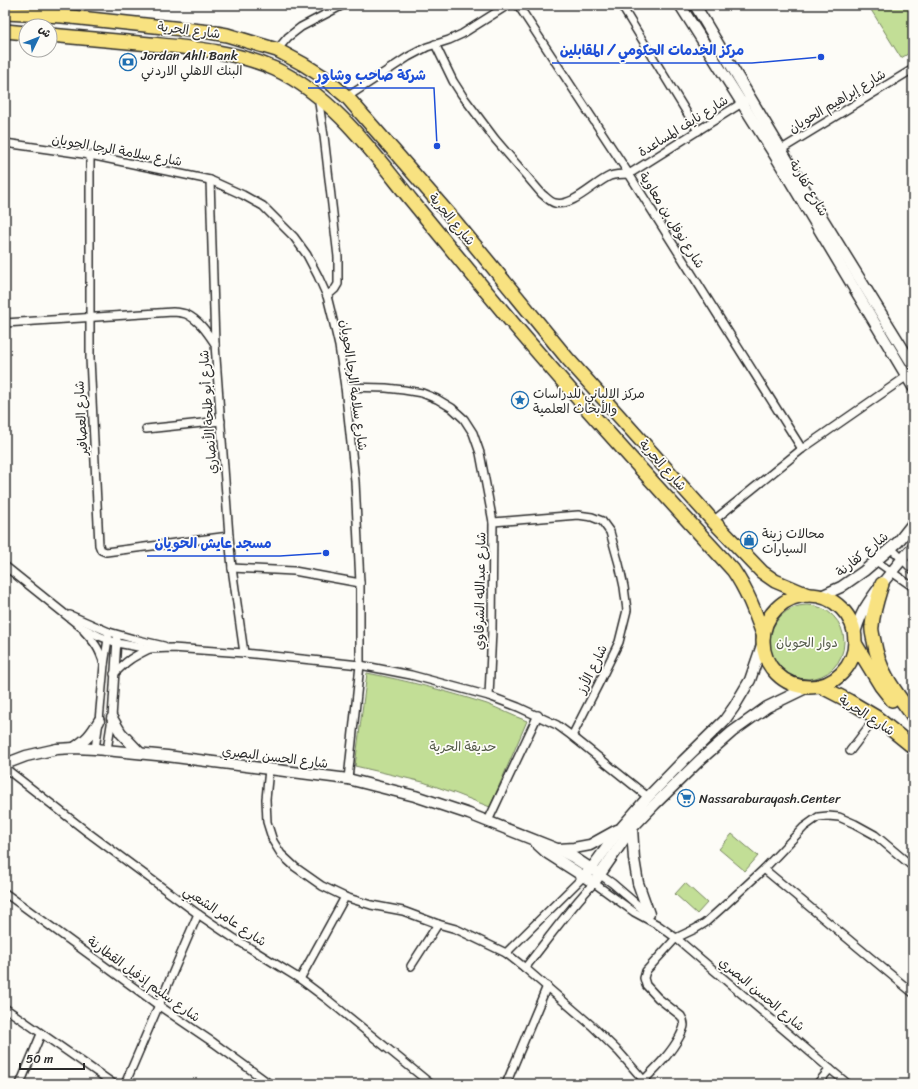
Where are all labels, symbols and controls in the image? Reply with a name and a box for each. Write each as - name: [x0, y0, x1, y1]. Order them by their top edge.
- street label: شارع الحرية: [156, 15, 222, 45]
- north arrow: [18, 18, 58, 58]
- text: ش: [34, 21, 56, 42]
- callout: مركز الخدمات الحكومي / المقابلين: [552, 37, 752, 63]
- text: مركز الخدمات الحكومي / المقابلين: [560, 38, 744, 63]
- place label: Jordan Ahli Bank البنك الاهلي الاردني: [140, 44, 242, 82]
- bank icon: Jordan Ahli Bank البنك الاهلي الاردني: [118, 52, 138, 72]
- callout: شركة صاحب وشاور: [308, 62, 434, 88]
- text: شركة صاحب وشاور: [314, 63, 426, 88]
- street label: شارع إبراهيم الحويان: [784, 63, 890, 139]
- street label: شارع نايف المساعدة: [633, 89, 733, 163]
- street label: شارع سلامة الرجا الحويان: [50, 127, 184, 173]
- street label: شارع كفارنة: [783, 155, 835, 221]
- street label: شارع نوفل بن معاوية: [633, 167, 711, 273]
- street label: شارع الحرية: [423, 187, 481, 251]
- street label: شارع سلامة الرجا الحويان: [333, 318, 375, 452]
- street label: شارع أبو طلحة الأنصاري: [192, 349, 224, 475]
- street label: شارع العصافير: [68, 380, 94, 457]
- place label: مركز الالباني للدراسات والأبحاث العلمية: [533, 382, 645, 420]
- place icon: مركز الالباني للدراسات والأبحاث العلمية: [510, 390, 530, 410]
- street label: شارع الحرية: [633, 434, 693, 496]
- place label: محالات زينة السيارات: [762, 522, 825, 560]
- street label: شارع كفارنة: [830, 525, 894, 583]
- callout: مسجد عايش الحويان: [147, 530, 280, 556]
- shop icon: محالات زينة السيارات: [739, 530, 759, 550]
- text: مسجد عايش الحويان: [154, 531, 272, 556]
- street label: شارع عبدالله الشرقاوي: [467, 532, 493, 650]
- park label: دوار الحويان: [776, 631, 838, 654]
- street label: شارع الأرز: [570, 640, 614, 699]
- street label: شارع الحرية: [834, 688, 900, 742]
- park label: حديقة الحرية: [430, 735, 497, 758]
- street label: شارع الحسن البصري: [221, 739, 329, 775]
- place label: Nassaraburayash.Center: [699, 787, 841, 810]
- supermarket icon: Nassaraburayash.Center: [676, 788, 696, 808]
- street label: شارع عامر الشعبي: [179, 879, 271, 953]
- street label: شارع سليم إذفيل القطارنة: [82, 930, 206, 1028]
- street label: شارع الحسن البصري: [714, 951, 810, 1037]
- scale bar: [20, 1045, 84, 1071]
- text: 50 m: [26, 1048, 53, 1070]

